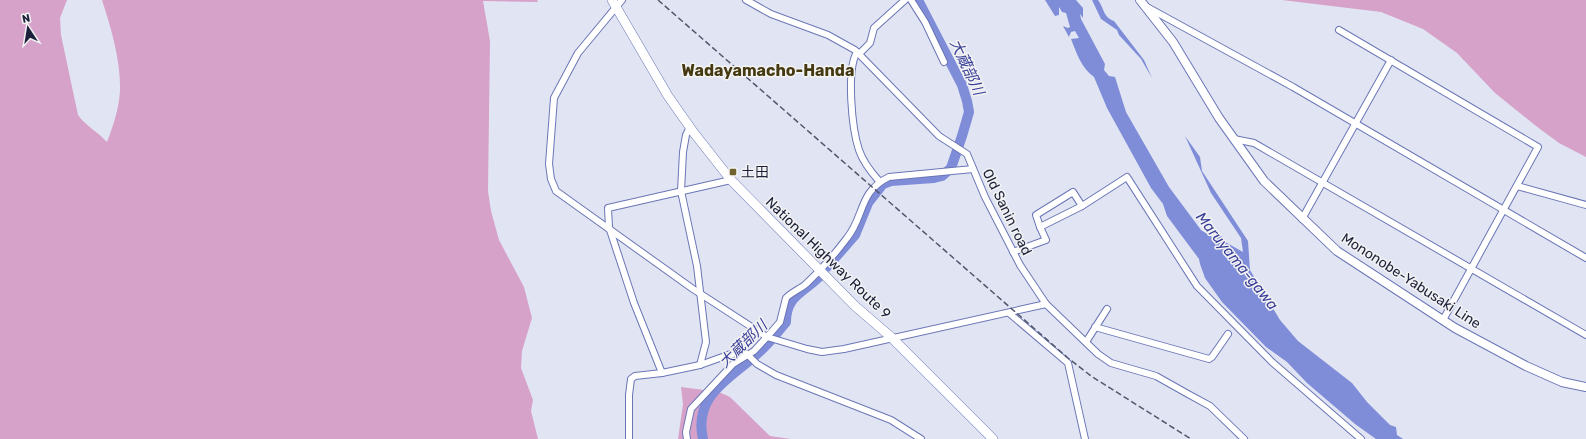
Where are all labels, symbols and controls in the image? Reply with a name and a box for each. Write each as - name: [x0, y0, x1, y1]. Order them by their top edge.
- north arrow: [8, 8, 48, 48]
- text: N: [21, 12, 31, 26]
- water label: 大蔵部川: [946, 36, 989, 100]
- district label: Wadayamacho-Handa: [682, 61, 854, 80]
- place label: 土田: [741, 164, 769, 181]
- street label: Old Sanin road: [979, 166, 1035, 258]
- marker: 土田: [728, 167, 738, 177]
- street label: National Highway Route 9: [762, 194, 894, 322]
- water label: Maruyama-gawa: [1192, 208, 1282, 314]
- street label: Mononobe-Yabusaki Line: [1338, 230, 1484, 333]
- water label: 大蔵部川: [715, 315, 772, 371]

